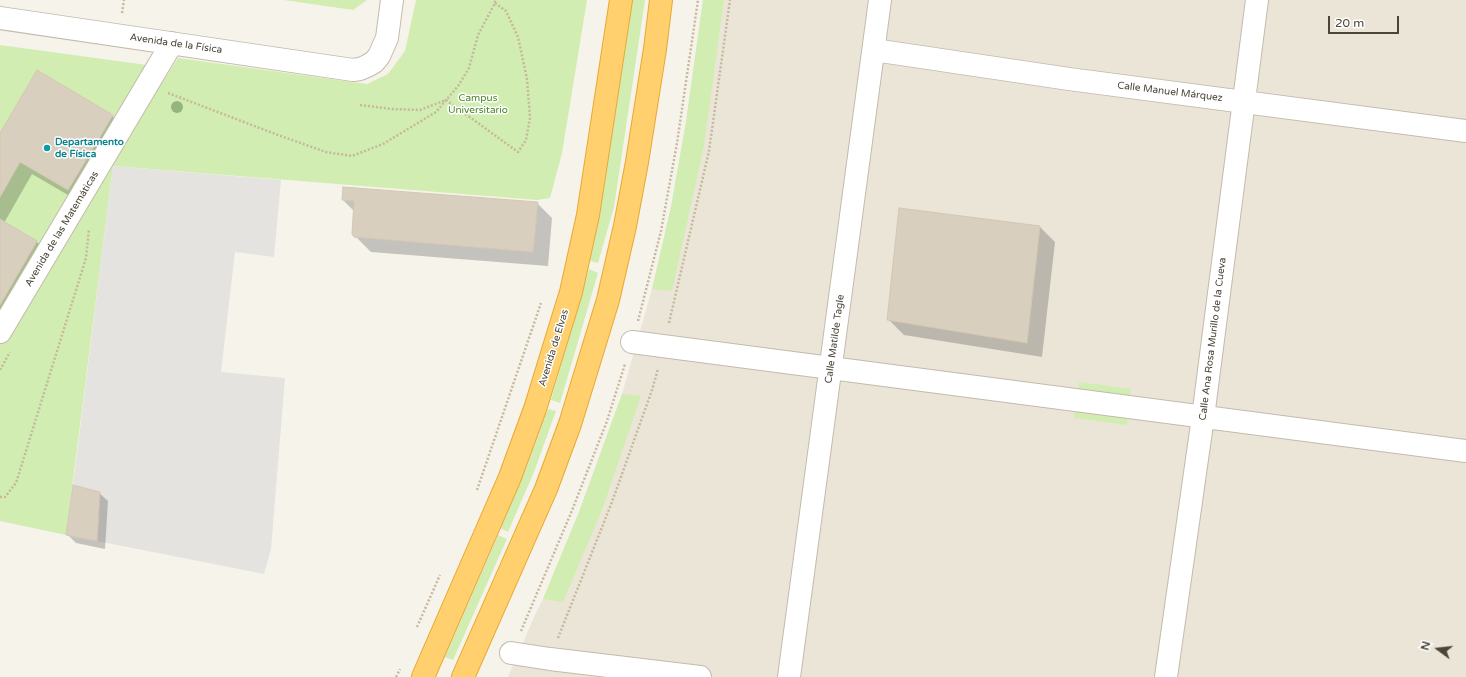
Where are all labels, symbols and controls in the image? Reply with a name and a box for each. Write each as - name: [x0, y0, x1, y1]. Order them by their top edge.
- scale bar: [1330, 8, 1401, 34]
- text: 20 m: [1335, 16, 1364, 30]
- street label: Avenida de la Física: [129, 32, 223, 56]
- street label: Calle Manuel Márquez: [1117, 80, 1223, 104]
- park label: Campus Universitario: [448, 92, 508, 116]
- place label: Departamento de Física: [55, 136, 124, 160]
- marker: Departamento de Física: [42, 143, 52, 153]
- street label: Avenida de las Matemáticas: [23, 169, 101, 289]
- street label: Calle Ana Rosa Murillo de la Cueva: [1197, 257, 1229, 421]
- street label: Calle Matilde Tagle: [823, 294, 847, 384]
- street label: Avenida de Elvas: [537, 308, 571, 388]
- north arrow: [1418, 629, 1458, 669]
- text: N: [1419, 640, 1433, 652]

